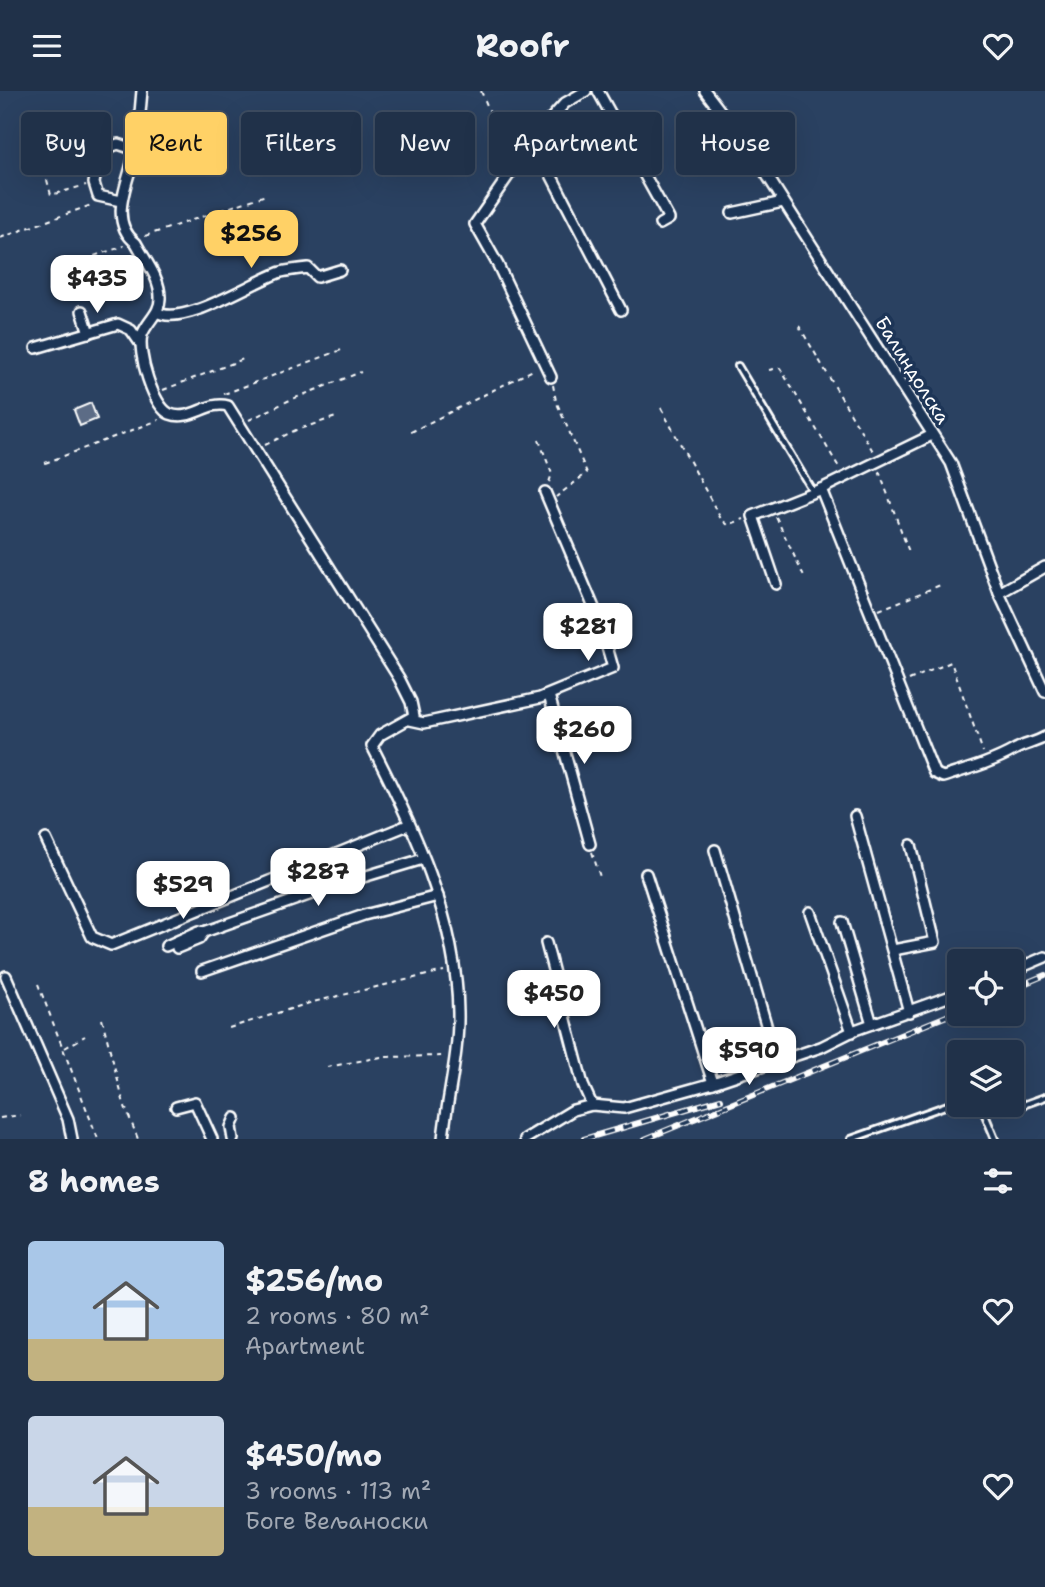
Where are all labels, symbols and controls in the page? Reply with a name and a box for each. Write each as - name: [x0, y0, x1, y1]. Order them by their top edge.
- text: Roofr: [475, 24, 570, 67]
- icon: menu: [28, 27, 66, 65]
- icon: heart: [979, 27, 1017, 65]
- chip: Buy: [21, 112, 111, 175]
- chip: Rent: [125, 112, 227, 175]
- chip: Filters: [241, 112, 361, 175]
- chip: New: [375, 112, 475, 175]
- chip: Apartment: [489, 112, 662, 175]
- chip: House: [676, 112, 795, 175]
- pin: $256: [210, 211, 292, 270]
- text: $256: [220, 218, 282, 248]
- pin: $435: [56, 255, 138, 315]
- text: $435: [67, 263, 127, 293]
- street label: Балиндолска: [870, 312, 956, 429]
- pin: $281: [547, 603, 629, 663]
- text: $281: [559, 611, 617, 641]
- pin: $260: [543, 707, 625, 766]
- text: $260: [552, 714, 616, 744]
- pin: $287: [277, 849, 359, 908]
- text: $287: [286, 856, 350, 886]
- pin: $529: [142, 861, 224, 921]
- text: $529: [153, 869, 213, 899]
- map controls: [947, 949, 1024, 1117]
- button: locate: [947, 949, 1024, 1026]
- pin: $450: [513, 971, 595, 1030]
- text: $450: [523, 978, 585, 1008]
- pin: $590: [708, 1027, 790, 1087]
- text: $590: [718, 1035, 780, 1065]
- button: layers: [947, 1040, 1024, 1117]
- text: 8 homes: [28, 1161, 160, 1202]
- icon: filters: [979, 1162, 1017, 1200]
- text: $256/mo: [245, 1260, 383, 1301]
- icon: home: [84, 1269, 168, 1353]
- icon: heart: [979, 1292, 1017, 1330]
- text: 2 rooms · 80 m²: [245, 1301, 430, 1331]
- text: Apartment: [245, 1331, 365, 1361]
- text: $450/mo: [245, 1435, 382, 1476]
- icon: home: [84, 1444, 168, 1528]
- icon: heart: [979, 1467, 1017, 1505]
- text: 3 rooms · 113 m²: [245, 1476, 431, 1506]
- text: Боге Вељаноски: [245, 1506, 428, 1536]

